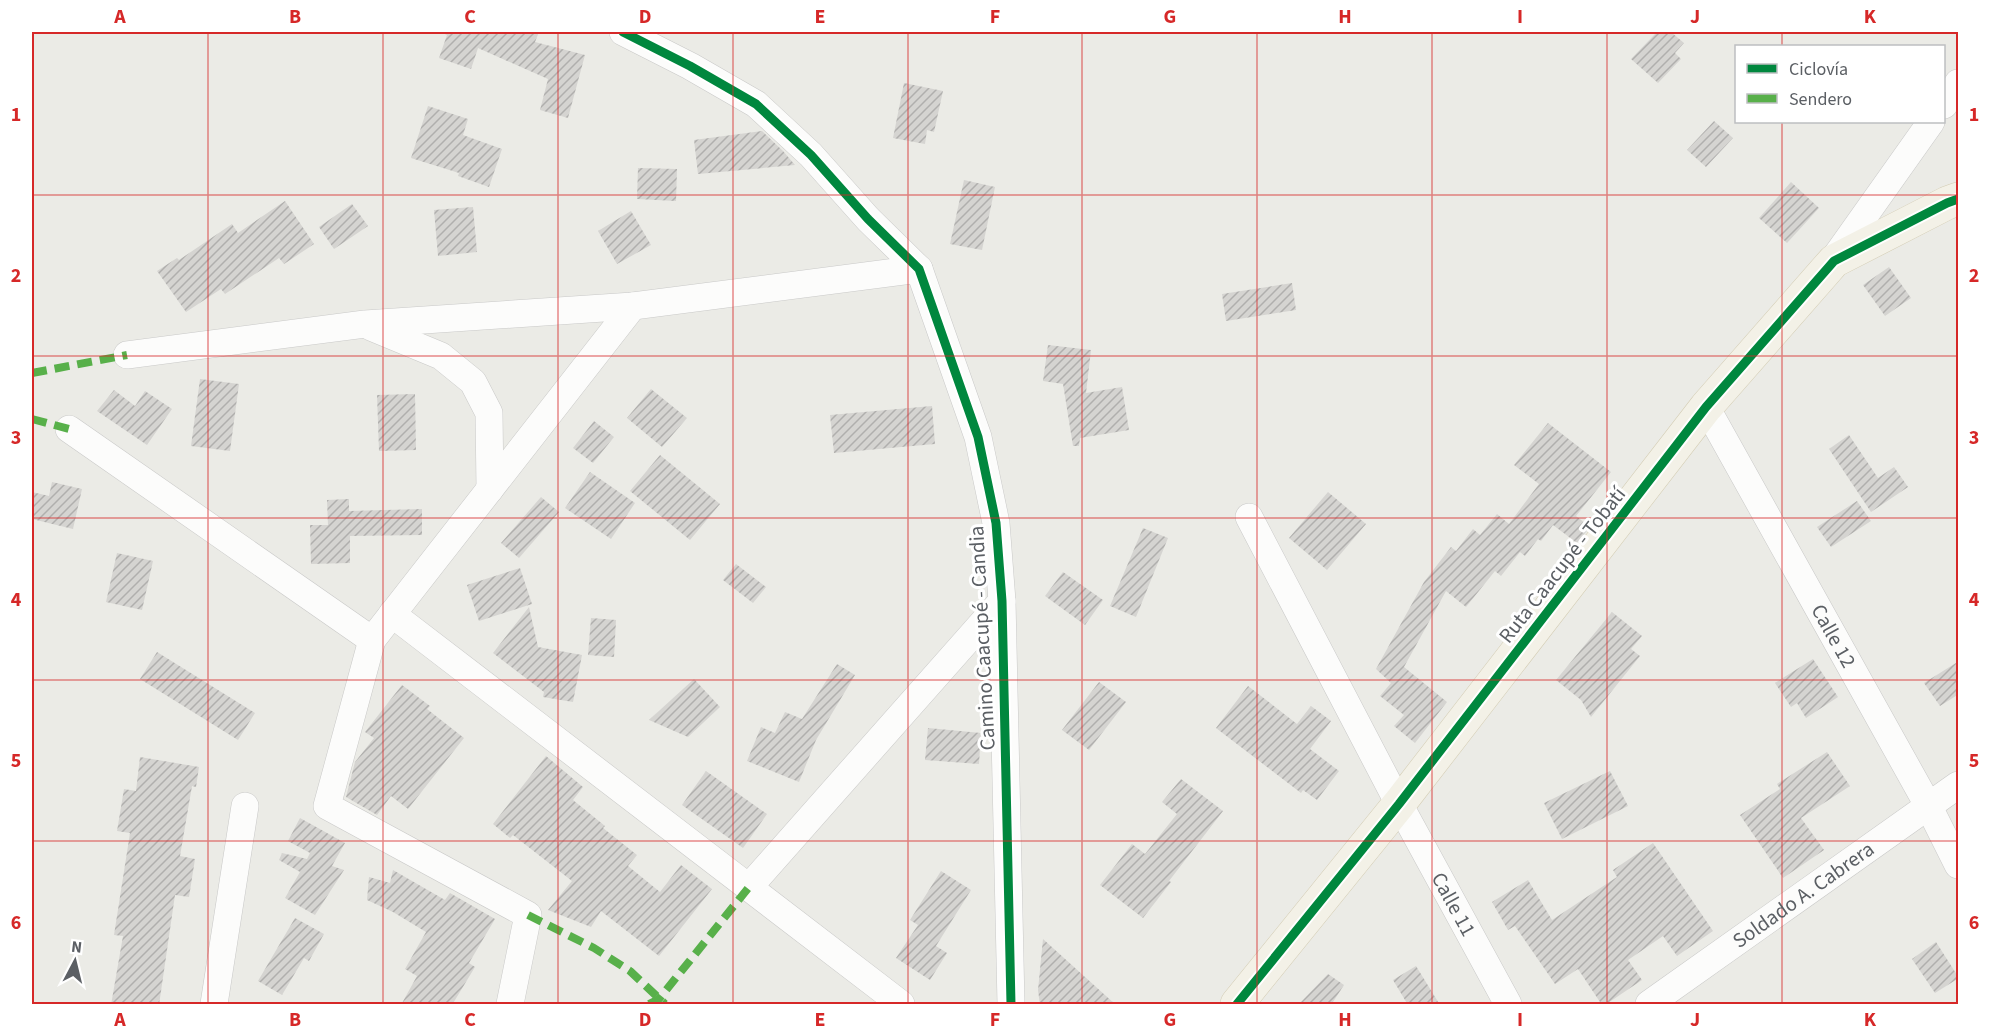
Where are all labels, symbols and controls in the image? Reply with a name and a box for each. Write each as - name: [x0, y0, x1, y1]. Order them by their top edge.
- text: A: [113, 3, 126, 31]
- text: B: [289, 3, 301, 31]
- text: C: [464, 3, 476, 31]
- text: D: [639, 3, 651, 31]
- text: E: [815, 3, 825, 31]
- text: F: [990, 3, 1000, 31]
- text: G: [1164, 3, 1176, 31]
- text: H: [1338, 3, 1352, 31]
- text: I: [1517, 3, 1523, 31]
- text: J: [1690, 3, 1700, 31]
- text: K: [1864, 3, 1877, 31]
- legend: [1735, 45, 1945, 123]
- text: Ciclovía: [1789, 57, 1848, 82]
- text: Sendero: [1789, 87, 1852, 112]
- text: 1: [11, 101, 21, 129]
- text: 1: [1969, 101, 1979, 129]
- text: 2: [11, 262, 21, 290]
- text: 2: [1969, 262, 1979, 290]
- text: 3: [11, 424, 21, 452]
- text: 3: [1969, 424, 1979, 452]
- street label: Ruta Caacupé - Tobatí: [1491, 480, 1633, 650]
- street label: Camino Caacupé - Candia: [961, 525, 1003, 751]
- text: 4: [11, 586, 22, 614]
- text: 4: [1969, 586, 1980, 614]
- street label: Calle 12: [1804, 598, 1863, 673]
- text: 5: [11, 747, 21, 775]
- text: 5: [1969, 747, 1979, 775]
- street label: Soldado A. Cabrera: [1726, 834, 1880, 955]
- street label: Calle 11: [1424, 867, 1483, 942]
- text: 6: [11, 909, 21, 937]
- text: 6: [1969, 909, 1979, 937]
- north arrow: [45, 931, 105, 991]
- text: N: [70, 936, 83, 959]
- text: A: [113, 1006, 126, 1034]
- text: B: [289, 1006, 301, 1034]
- text: C: [464, 1006, 476, 1034]
- text: D: [639, 1006, 651, 1034]
- text: E: [815, 1006, 825, 1034]
- text: F: [990, 1006, 1000, 1034]
- text: G: [1164, 1006, 1176, 1034]
- text: H: [1338, 1006, 1352, 1034]
- text: I: [1517, 1006, 1523, 1034]
- text: J: [1690, 1006, 1700, 1034]
- text: K: [1864, 1006, 1877, 1034]

